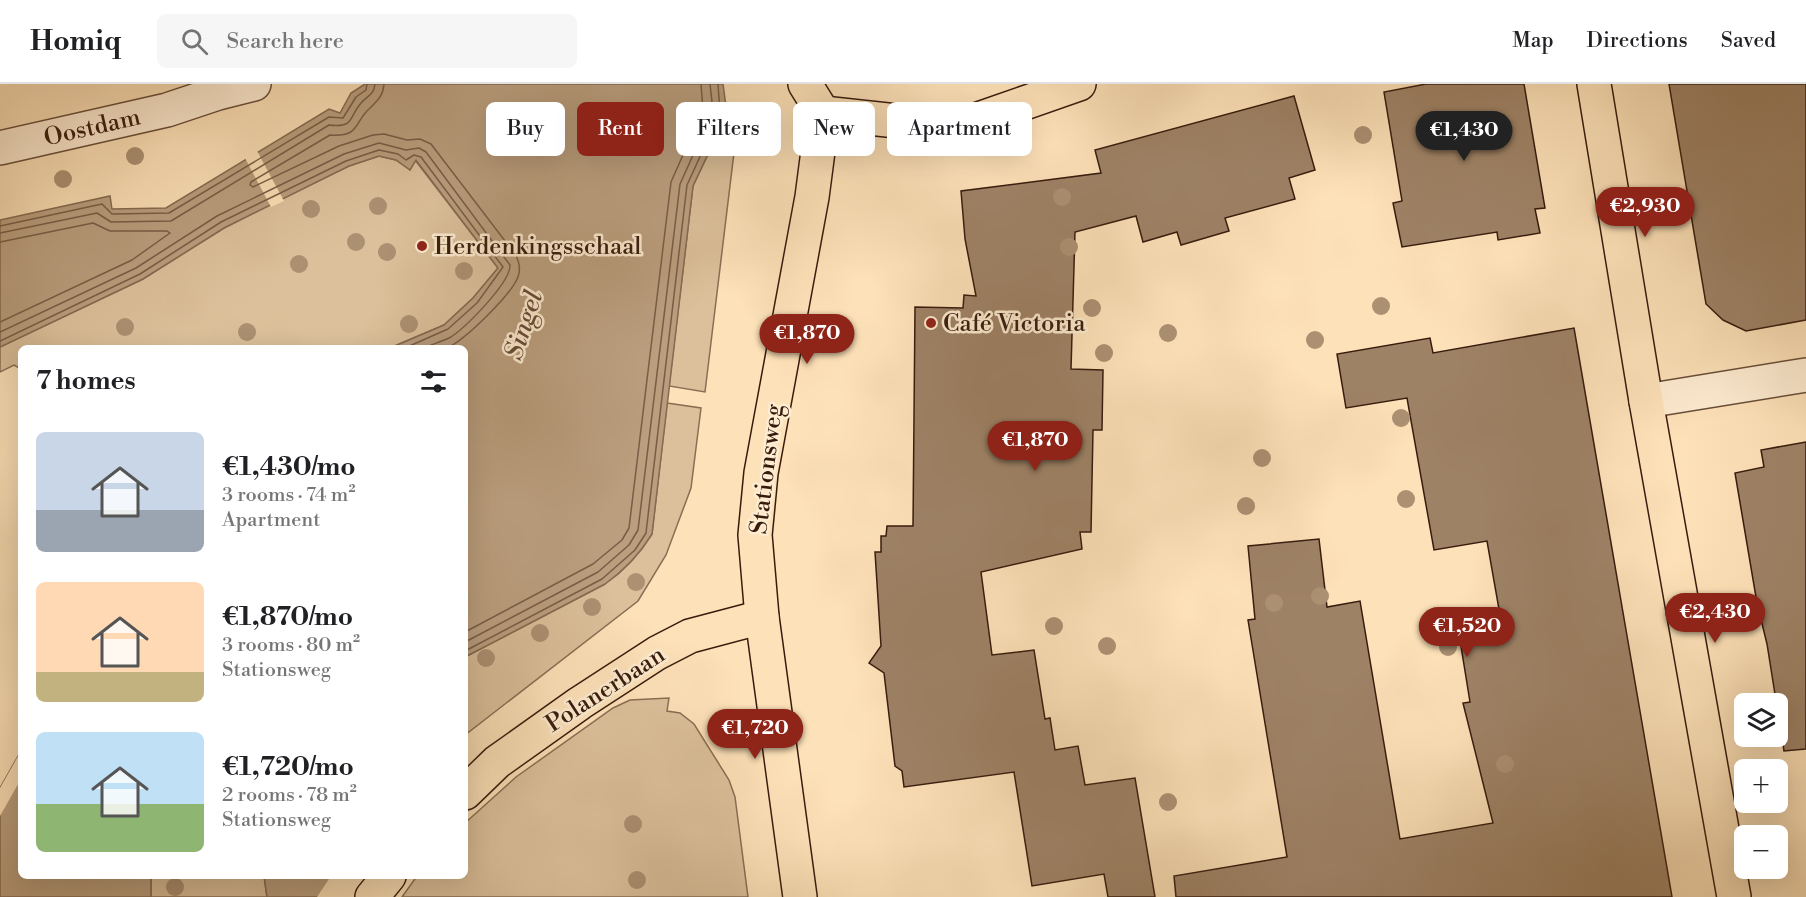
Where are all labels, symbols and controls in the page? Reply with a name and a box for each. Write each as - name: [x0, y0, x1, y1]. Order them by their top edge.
- search box: [157, 14, 577, 68]
- text: Homiq: [30, 24, 121, 59]
- icon: search: [178, 25, 211, 58]
- text: Search here: [226, 28, 344, 55]
- text: Map: [1512, 28, 1554, 54]
- text: Directions: [1587, 28, 1688, 54]
- text: Saved: [1721, 28, 1776, 54]
- street label: Oostdam: [41, 102, 143, 154]
- chip: Buy: [486, 102, 565, 156]
- chip: Rent: [577, 102, 664, 156]
- chip: Filters: [676, 102, 781, 156]
- chip: New: [793, 102, 875, 156]
- chip: Apartment: [887, 102, 1032, 156]
- pin: €1,430: [1415, 111, 1513, 162]
- text: €1,430: [1430, 118, 1499, 143]
- pin: €2,930: [1596, 187, 1694, 238]
- text: €2,930: [1610, 194, 1680, 219]
- place label: Herdenkingsschaal: [434, 232, 641, 262]
- marker: Herdenkingsschaal: [415, 239, 429, 253]
- water label: Singel: [498, 286, 550, 364]
- place label: Café Victoria: [943, 309, 1086, 339]
- pin: €1,870: [758, 314, 856, 365]
- marker: Café Victoria: [924, 316, 938, 330]
- text: €1,870: [773, 321, 841, 346]
- text: 7 homes: [36, 365, 136, 397]
- icon: filters: [417, 365, 450, 398]
- street label: Stationsweg: [744, 402, 790, 536]
- pin: €1,870: [986, 421, 1084, 472]
- text: €1,870: [1001, 428, 1069, 453]
- text: €1,430/mo: [222, 451, 356, 483]
- icon: home: [84, 456, 156, 528]
- text: 3 rooms · 74 m²: [222, 483, 355, 508]
- text: Apartment: [222, 508, 320, 533]
- pin: €2,430: [1666, 593, 1764, 644]
- text: €2,430: [1679, 600, 1751, 625]
- text: €1,870/mo: [222, 601, 353, 633]
- icon: home: [84, 606, 156, 678]
- pin: €1,520: [1418, 607, 1516, 658]
- text: €1,520: [1433, 614, 1501, 639]
- text: 3 rooms · 80 m²: [222, 633, 360, 658]
- street label: Polanerbaan: [540, 640, 671, 740]
- text: Stationsweg: [222, 658, 331, 683]
- map controls: [1734, 693, 1788, 879]
- button: layers: [1734, 693, 1788, 747]
- pin: €1,720: [706, 709, 804, 760]
- text: €1,720: [721, 716, 789, 741]
- text: €1,720/mo: [222, 751, 354, 783]
- icon: home: [84, 756, 156, 828]
- button: +: [1734, 759, 1788, 813]
- text: 2 rooms · 78 m²: [222, 783, 357, 808]
- text: Stationsweg: [222, 808, 331, 833]
- button: −: [1734, 825, 1788, 879]

